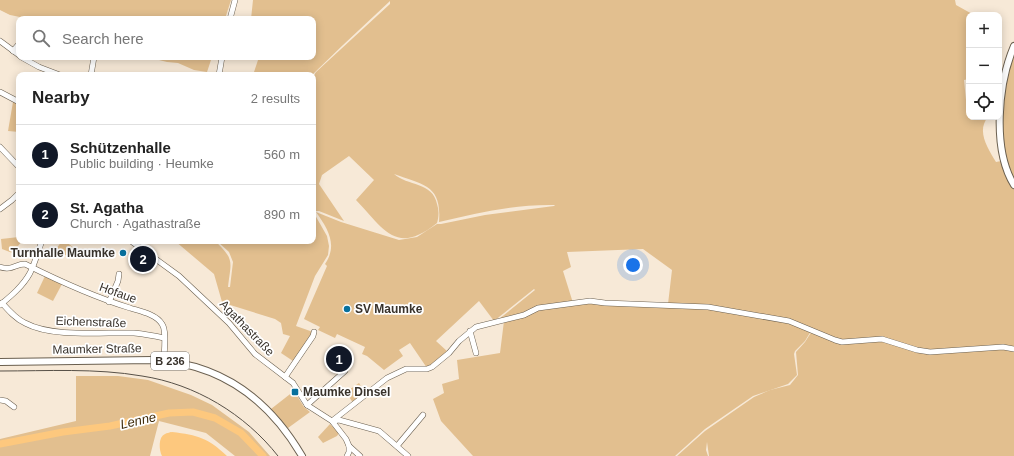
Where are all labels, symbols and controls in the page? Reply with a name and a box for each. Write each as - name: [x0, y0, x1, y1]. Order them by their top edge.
- map controls: [966, 12, 1002, 120]
- button: +: [966, 12, 1002, 48]
- search box: [16, 16, 316, 60]
- icon: search: [30, 27, 52, 49]
- text: Search here: [62, 30, 144, 47]
- button: −: [966, 48, 1002, 84]
- button: locate: [966, 84, 1002, 120]
- text: Nearby: [32, 88, 90, 107]
- text: 2 results: [251, 91, 300, 106]
- text: Schützenhalle: [70, 139, 171, 156]
- text: 1: [41, 147, 49, 162]
- text: 560 m: [264, 147, 300, 162]
- text: Public building · Heumke: [70, 156, 214, 171]
- text: St. Agatha: [70, 199, 144, 216]
- text: 2: [41, 207, 49, 222]
- text: 890 m: [264, 207, 300, 222]
- text: Church · Agathastraße: [70, 216, 201, 231]
- pin: 2: [130, 244, 156, 274]
- place label: Turnhalle Maumke: [11, 246, 115, 260]
- marker: Turnhalle Maumke: [118, 248, 128, 258]
- your location: [623, 255, 643, 275]
- street label: Hofaue: [97, 280, 139, 306]
- street label: Agathastraße: [217, 297, 277, 359]
- place label: SV Maumke: [355, 302, 423, 316]
- marker: SV Maumke: [342, 304, 352, 314]
- street label: Eichenstraße: [55, 314, 127, 330]
- street label: Maumker Straße: [52, 341, 142, 357]
- pin: 1: [326, 344, 352, 374]
- road number: B 236: [151, 352, 189, 370]
- place label: Maumke Dinsel: [303, 385, 390, 399]
- marker: Maumke Dinsel: [290, 387, 300, 397]
- water label: Lenne: [119, 409, 157, 432]

